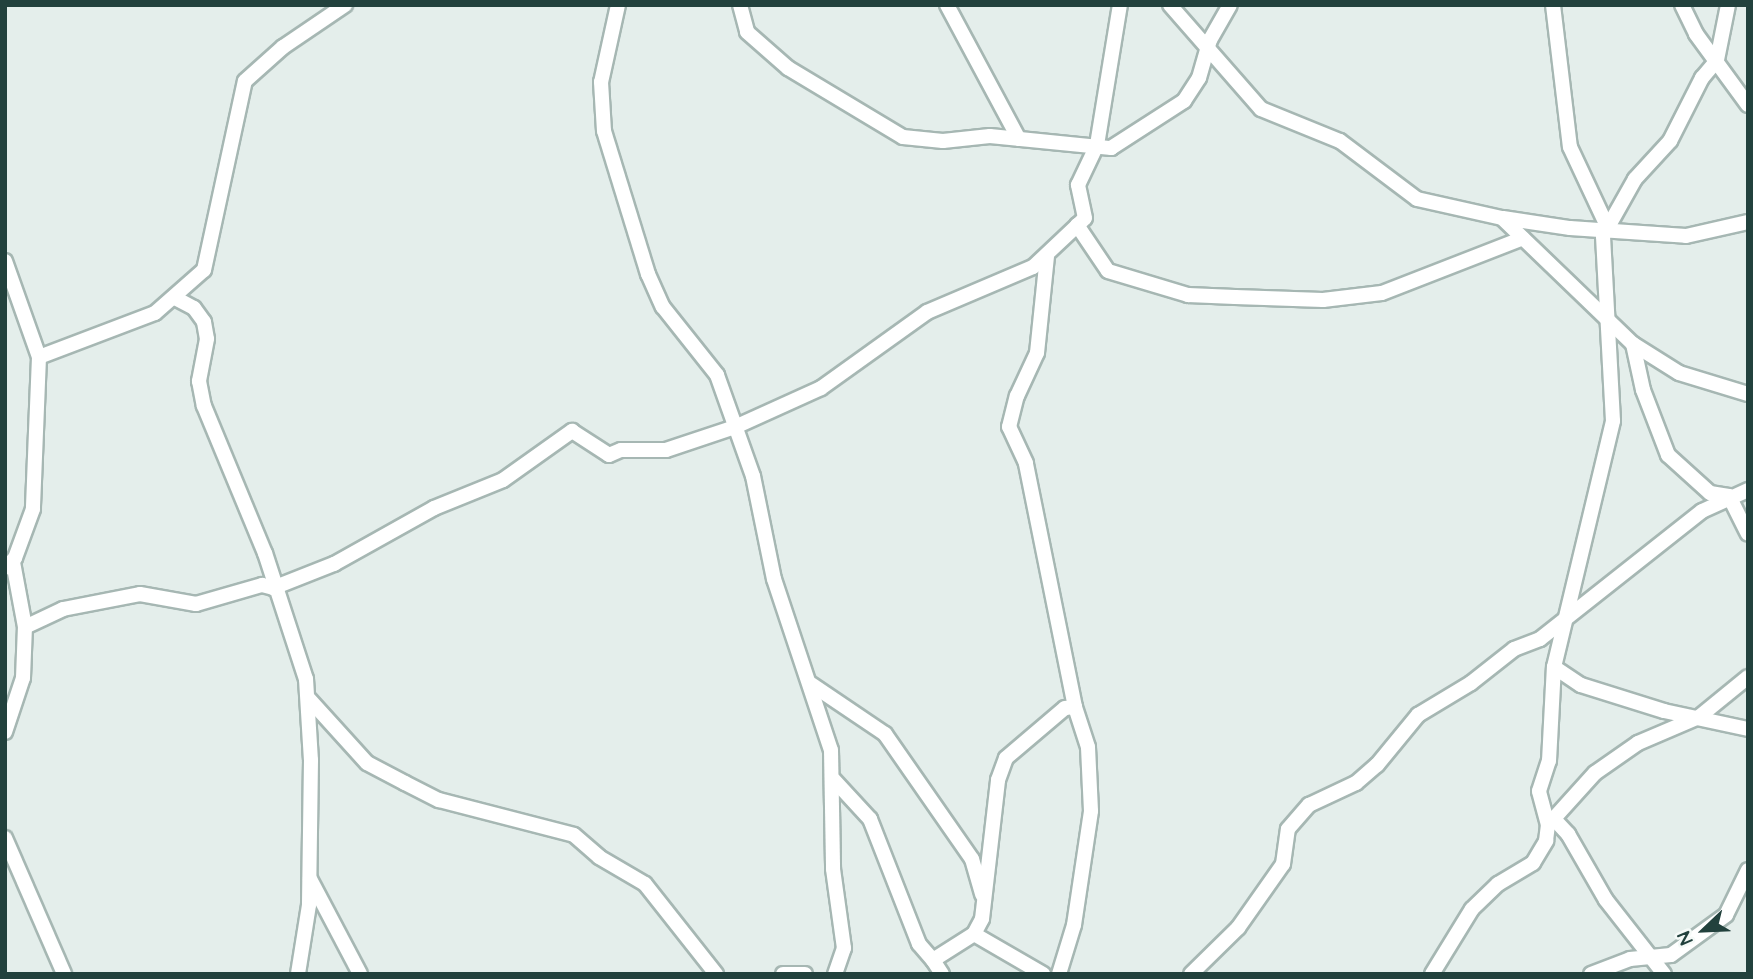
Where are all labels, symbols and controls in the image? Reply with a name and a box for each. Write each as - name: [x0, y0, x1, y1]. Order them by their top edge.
- north arrow: [1669, 895, 1739, 965]
- text: N: [1671, 927, 1698, 949]

